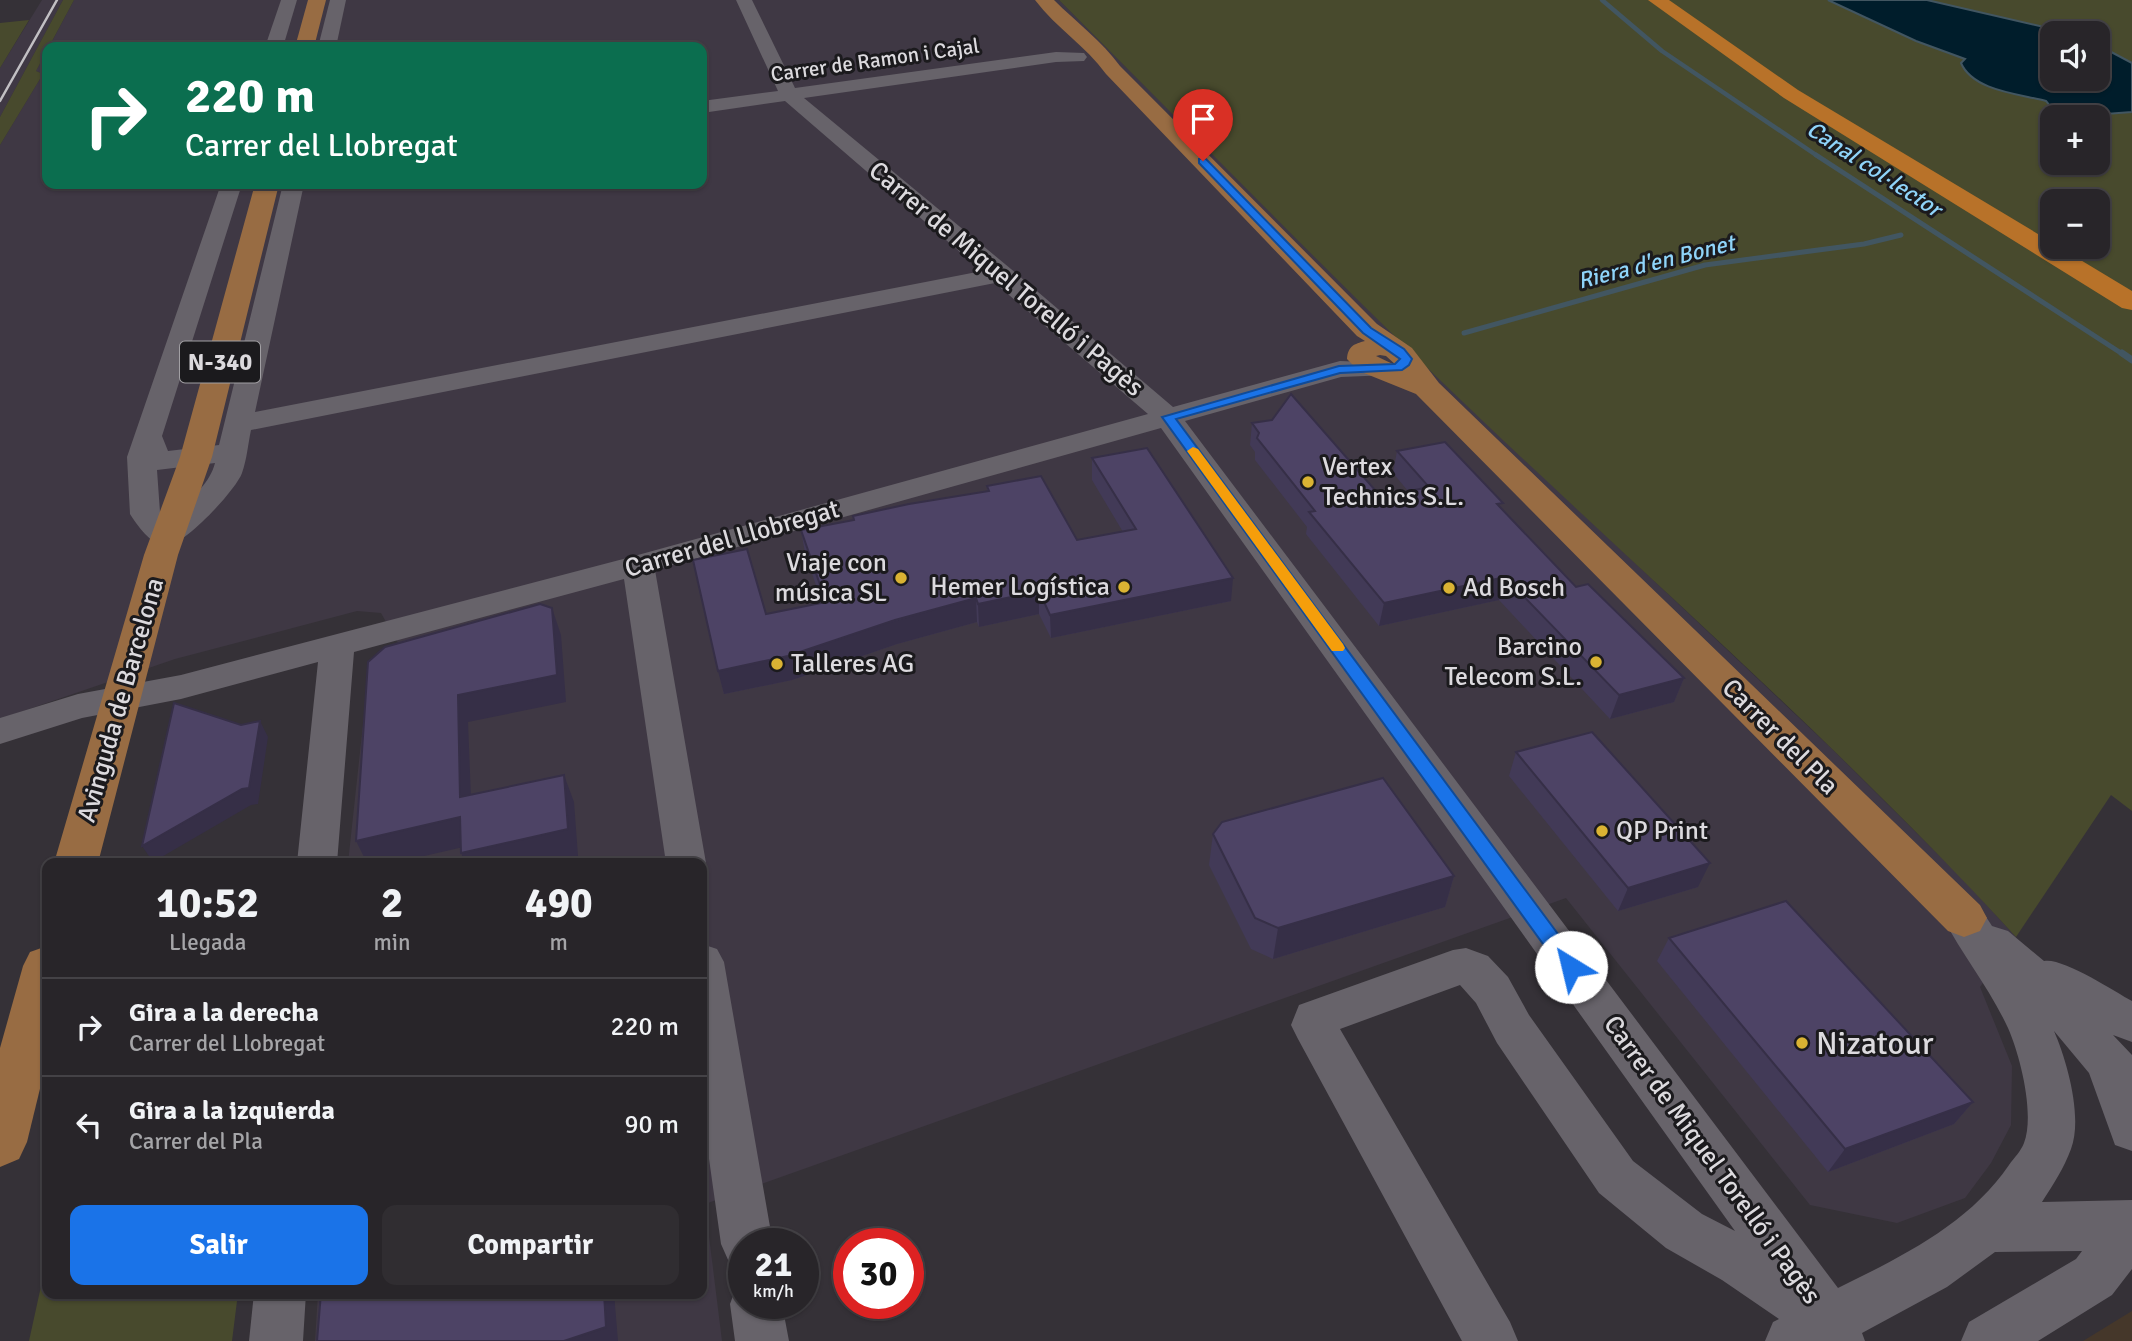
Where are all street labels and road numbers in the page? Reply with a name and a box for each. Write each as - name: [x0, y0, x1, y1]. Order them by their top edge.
- street label: Carrer de Ramon i Cajal: [769, 32, 981, 88]
- street label: Carrer de Miquel Torelló i Pagès: [862, 155, 1150, 403]
- road number: N-340: [180, 342, 260, 382]
- street label: Carrer del Llobregat: [621, 493, 843, 585]
- street label: Avinguda de Barcelona: [71, 574, 171, 826]
- street label: Carrer del Pla: [1715, 672, 1845, 802]
- street label: Carrer de Miquel Torelló i Pagès: [1597, 1009, 1827, 1311]

